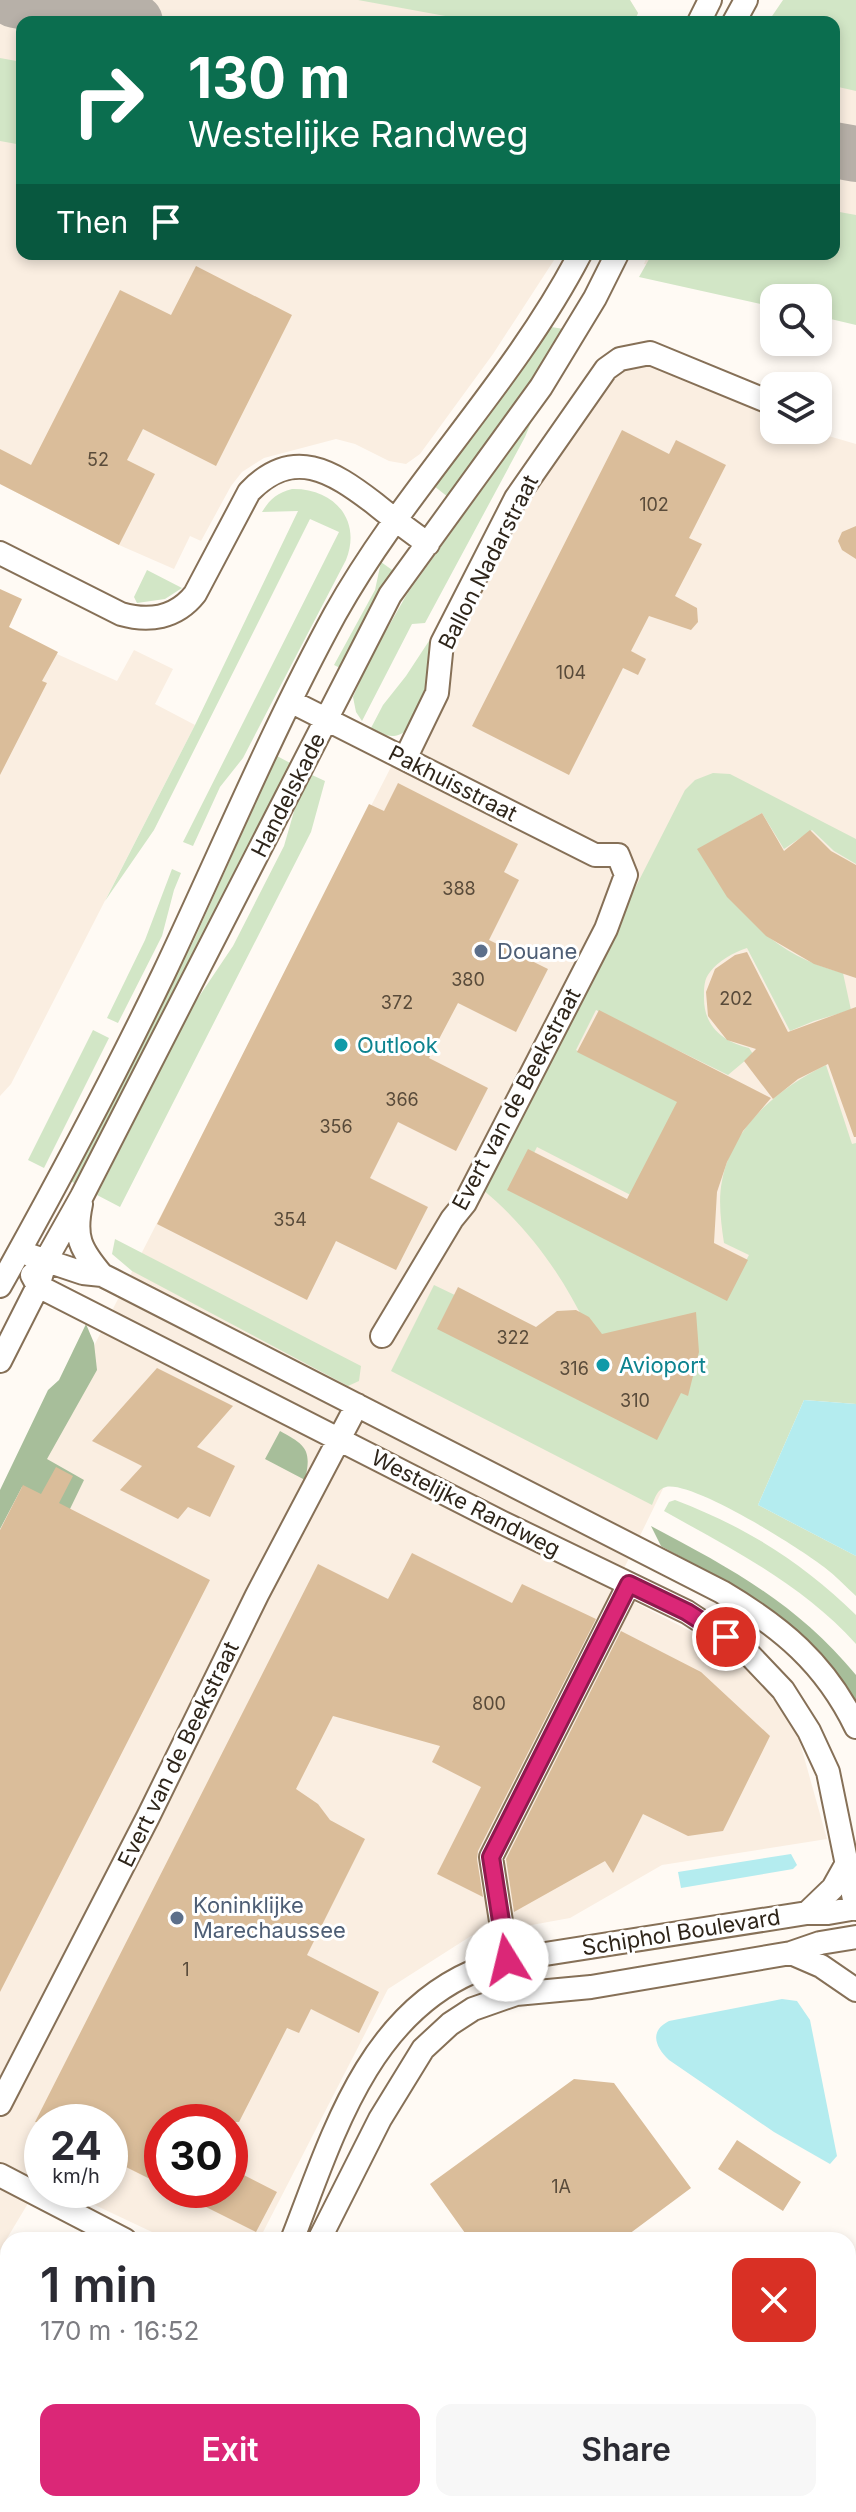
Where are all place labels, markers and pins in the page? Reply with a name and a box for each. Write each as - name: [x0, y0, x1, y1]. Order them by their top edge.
- place label: Douane: [497, 938, 577, 964]
- marker: Douane: [472, 942, 490, 960]
- place label: Outlook: [357, 1032, 438, 1058]
- marker: Outlook: [332, 1036, 350, 1054]
- place label: Avioport: [619, 1352, 706, 1378]
- marker: Avioport: [594, 1356, 612, 1374]
- pin: [692, 1603, 760, 1671]
- place label: Koninklijke Marechaussee: [193, 1892, 346, 1943]
- marker: Koninklijke Marechaussee: [168, 1909, 186, 1927]

